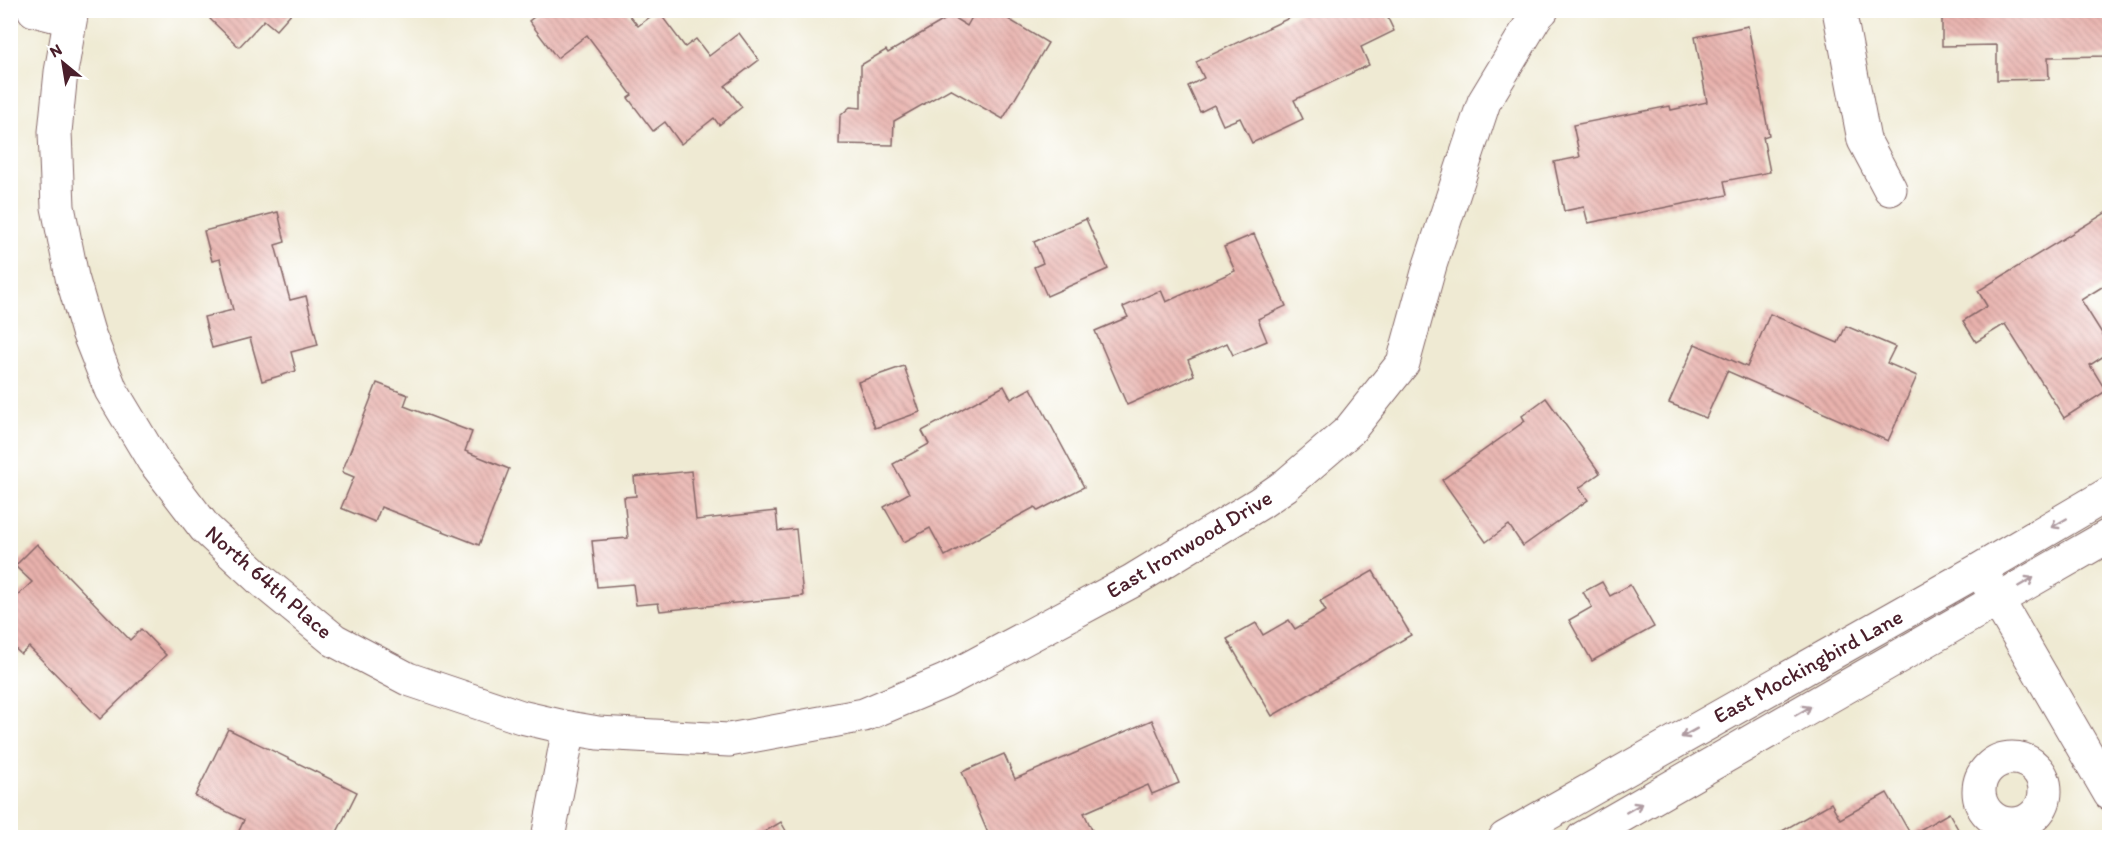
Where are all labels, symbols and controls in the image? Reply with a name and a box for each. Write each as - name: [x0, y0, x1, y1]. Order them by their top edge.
- north arrow: [33, 33, 93, 93]
- text: N: [46, 40, 65, 61]
- street label: East Ironwood Drive: [1101, 484, 1277, 604]
- one-way arrow: [2051, 517, 2068, 529]
- street label: North 64th Place: [200, 519, 338, 645]
- one-way arrow: [2017, 576, 2034, 588]
- street label: East Mockingbird Lane: [1708, 603, 1908, 729]
- one-way arrow: [1793, 705, 1811, 716]
- one-way arrow: [1680, 728, 1698, 739]
- one-way arrow: [1625, 802, 1642, 814]

